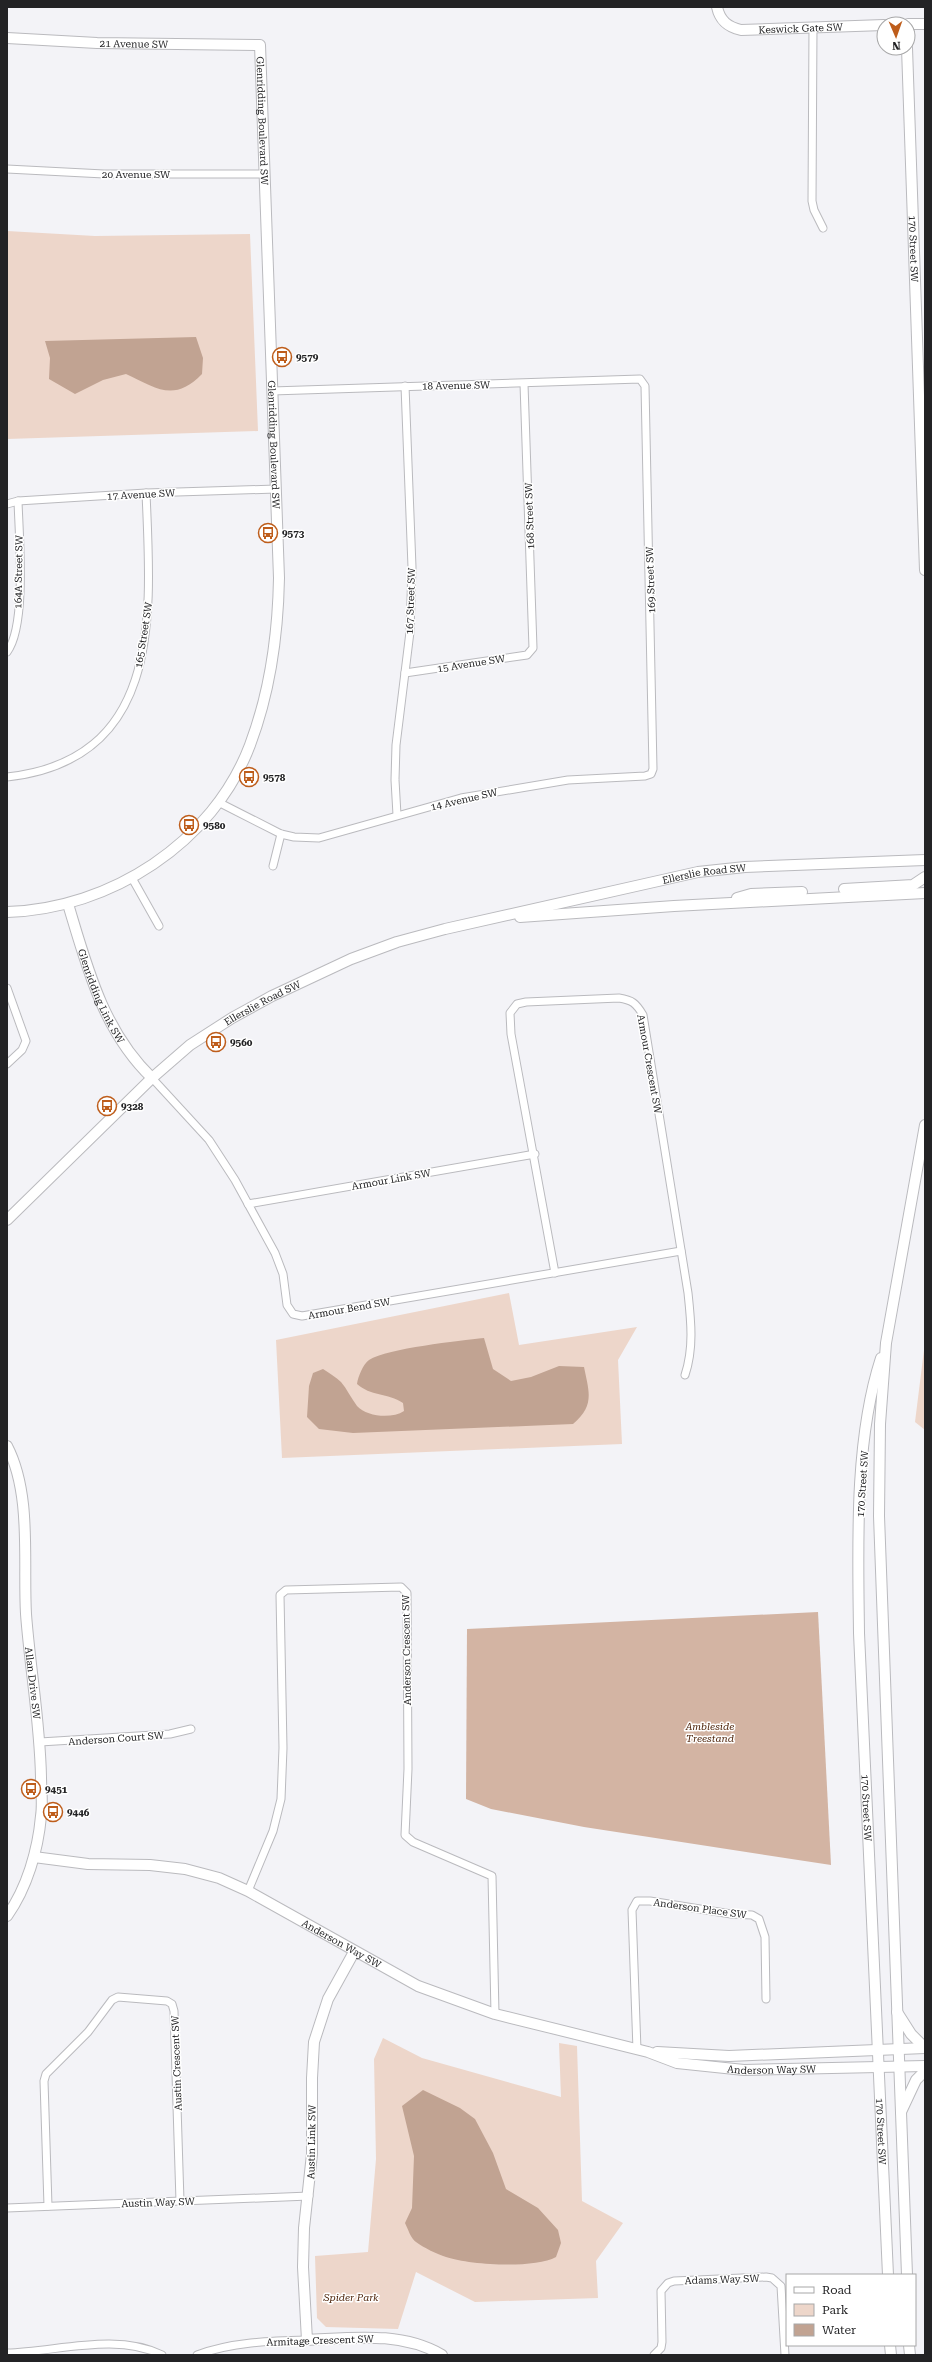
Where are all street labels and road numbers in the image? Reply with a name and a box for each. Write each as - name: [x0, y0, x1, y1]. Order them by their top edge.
- street label: Keswick Gate SW: [758, 21, 844, 35]
- street label: 21 Avenue SW: [100, 38, 169, 50]
- street label: Glenridding Boulevard SW: [254, 56, 270, 186]
- street label: 20 Avenue SW: [102, 169, 171, 180]
- street label: 170 Street SW: [907, 215, 920, 283]
- street label: 18 Avenue SW: [422, 379, 491, 392]
- street label: Glenridding Boulevard SW: [266, 380, 282, 510]
- street label: 168 Street SW: [523, 482, 536, 550]
- street label: 17 Avenue SW: [107, 487, 176, 502]
- street label: 164A Street SW: [12, 534, 25, 609]
- street label: 169 Street SW: [644, 546, 657, 614]
- street label: 167 Street SW: [404, 567, 417, 635]
- street label: 165 Street SW: [133, 600, 154, 669]
- street label: 15 Avenue SW: [436, 653, 507, 674]
- street label: 14 Avenue SW: [430, 786, 500, 813]
- street label: Ellerslie Road SW: [661, 862, 747, 886]
- street label: Glenridding Link SW: [76, 948, 127, 1046]
- street label: Ellerslie Road SW: [222, 978, 303, 1028]
- street label: Armour Crescent SW: [635, 1014, 664, 1115]
- street label: Armour Link SW: [351, 1167, 432, 1192]
- street label: Armour Bend SW: [307, 1296, 392, 1321]
- street label: 170 Street SW: [855, 1449, 870, 1518]
- street label: Anderson Crescent SW: [400, 1594, 413, 1705]
- street label: Allan Drive SW: [23, 1646, 42, 1721]
- street label: Anderson Court SW: [68, 1730, 165, 1747]
- street label: 170 Street SW: [859, 1774, 873, 1842]
- street label: Anderson Place SW: [653, 1897, 748, 1921]
- street label: Anderson Way SW: [300, 1917, 384, 1971]
- street label: Austin Crescent SW: [169, 2014, 184, 2111]
- street label: Anderson Way SW: [727, 2063, 817, 2076]
- street label: 170 Street SW: [874, 2098, 888, 2166]
- street label: Austin Link SW: [305, 2104, 318, 2179]
- street label: Austin Way SW: [121, 2196, 196, 2209]
- street label: Adams Way SW: [684, 2273, 760, 2286]
- street label: Armitage Crescent SW: [266, 2333, 375, 2348]

